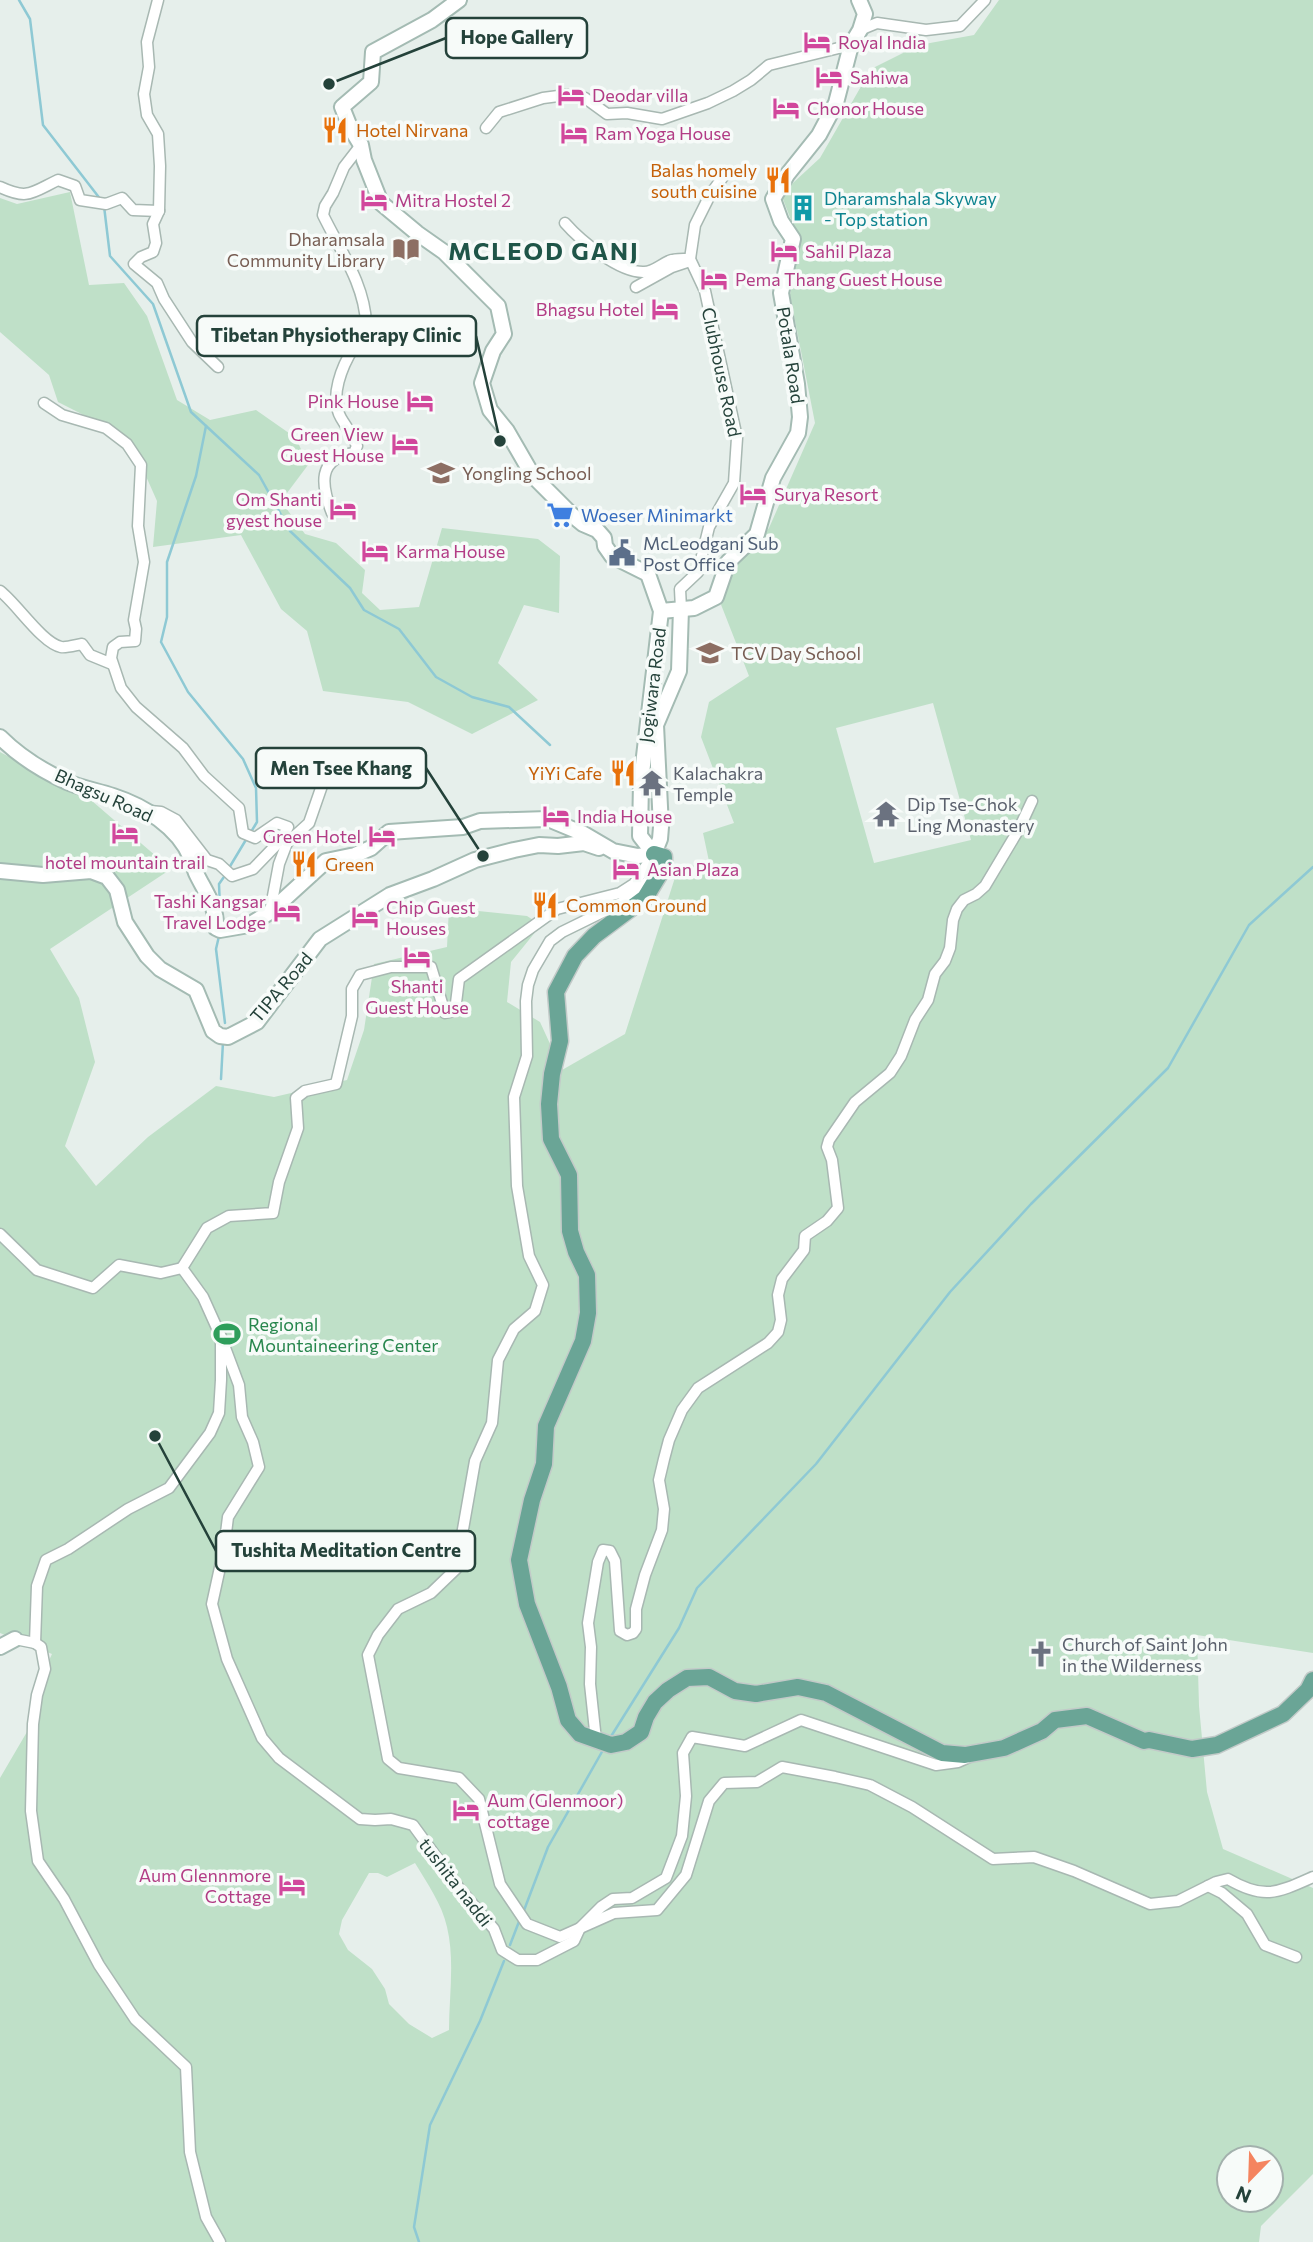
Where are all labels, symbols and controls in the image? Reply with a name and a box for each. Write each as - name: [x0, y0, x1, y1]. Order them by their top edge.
- callout: Hope Gallery: [446, 18, 587, 58]
- text: Hope Gallery: [461, 25, 574, 48]
- hotel icon: Royal India: [802, 27, 832, 57]
- place label: Royal India: [838, 31, 926, 53]
- hotel icon: Sahiwa: [814, 62, 844, 92]
- place label: Sahiwa: [850, 66, 909, 88]
- hotel icon: Deodar villa: [556, 80, 586, 110]
- place label: Deodar villa: [592, 84, 688, 106]
- hotel icon: Chonor House: [771, 93, 801, 123]
- place label: Chonor House: [807, 97, 924, 119]
- restaurant icon: Hotel Nirvana: [320, 115, 350, 145]
- hotel icon: Ram Yoga House: [559, 118, 589, 148]
- place label: Hotel Nirvana: [356, 119, 468, 141]
- place label: Ram Yoga House: [595, 122, 731, 144]
- place label: Balas homely south cuisine: [650, 159, 757, 202]
- restaurant icon: Balas homely south cuisine: [763, 165, 793, 195]
- hotel icon: Mitra Hostel 2: [359, 185, 389, 215]
- place label: Dharamshala Skyway - Top station: [824, 187, 997, 230]
- place label: Mitra Hostel 2: [395, 189, 511, 211]
- building icon: Dharamshala Skyway - Top station: [788, 193, 818, 223]
- place label: Dharamsala Community Library: [227, 228, 385, 271]
- library icon: Dharamsala Community Library: [391, 234, 421, 264]
- district label: MCLEOD GANJ: [448, 236, 640, 265]
- hotel icon: Sahil Plaza: [769, 236, 799, 266]
- place label: Sahil Plaza: [805, 240, 892, 262]
- hotel icon: Pema Thang Guest House: [699, 264, 729, 294]
- place label: Pema Thang Guest House: [735, 268, 943, 290]
- hotel icon: Bhagsu Hotel: [650, 294, 680, 324]
- place label: Bhagsu Hotel: [536, 298, 644, 320]
- street label: Clubhouse Road: [698, 305, 746, 439]
- street label: Potala Road: [772, 305, 810, 405]
- callout: Tibetan Physiotherapy Clinic: [197, 316, 476, 356]
- text: Tibetan Physiotherapy Clinic: [211, 323, 461, 346]
- hotel icon: Pink House: [405, 386, 435, 416]
- place label: Pink House: [308, 390, 399, 412]
- place label: Green View Guest House: [280, 423, 384, 466]
- hotel icon: Green View Guest House: [390, 429, 420, 459]
- school or university icon: Yongling School: [426, 458, 456, 488]
- place label: Yongling School: [462, 462, 591, 484]
- hotel icon: Surya Resort: [738, 479, 768, 509]
- place label: Surya Resort: [774, 483, 878, 505]
- place label: Om Shanti gyest house: [226, 488, 322, 531]
- hotel icon: Om Shanti gyest house: [328, 494, 358, 524]
- supermarket icon: Woeser Minimarkt: [545, 500, 575, 530]
- place label: Woeser Minimarkt: [581, 504, 733, 526]
- place label: McLeodganj Sub Post Office: [643, 532, 779, 575]
- hotel icon: Karma House: [360, 536, 390, 566]
- public building icon: McLeodganj Sub Post Office: [607, 538, 637, 568]
- place label: Karma House: [396, 540, 505, 562]
- street label: Jogiwara Road: [634, 626, 670, 744]
- school or university icon: TCV Day School: [695, 638, 725, 668]
- place label: TCV Day School: [731, 642, 861, 664]
- callout: Men Tsee Khang: [256, 748, 426, 788]
- text: Men Tsee Khang: [270, 756, 413, 779]
- restaurant icon: YiYi Cafe: [608, 758, 638, 788]
- place label: YiYi Cafe: [528, 762, 602, 784]
- place label: Kalachakra Temple: [673, 762, 763, 805]
- street label: Bhagsu Road: [52, 764, 156, 826]
- temple icon: Kalachakra Temple: [637, 768, 667, 798]
- place label: Dip Tse-Chok Ling Monastery: [907, 793, 1035, 836]
- temple icon: Dip Tse-Chok Ling Monastery: [871, 799, 901, 829]
- hotel icon: India House: [541, 801, 571, 831]
- place label: India House: [577, 805, 672, 827]
- hotel icon: hotel mountain trail: [110, 818, 140, 848]
- hotel icon: Green Hotel: [367, 821, 397, 851]
- place label: Green Hotel: [263, 825, 361, 847]
- restaurant icon: Green: [289, 849, 319, 879]
- place label: hotel mountain trail: [45, 851, 205, 873]
- place label: Green: [325, 853, 374, 875]
- hotel icon: Asian Plaza: [611, 854, 641, 884]
- place label: Asian Plaza: [647, 858, 739, 880]
- place label: Tashi Kangsar Travel Lodge: [154, 890, 266, 933]
- restaurant icon: Common Ground: [530, 890, 560, 920]
- place label: Common Ground: [566, 894, 707, 916]
- hotel icon: Tashi Kangsar Travel Lodge: [272, 896, 302, 926]
- place label: Chip Guest Houses: [386, 896, 476, 939]
- hotel icon: Chip Guest Houses: [350, 902, 380, 932]
- hotel icon: Shanti Guest House: [402, 942, 432, 972]
- street label: TIPA Road: [245, 947, 317, 1027]
- place label: Shanti Guest House: [365, 975, 469, 1018]
- place label: Regional Mountaineering Center: [248, 1313, 438, 1356]
- sports icon: Regional Mountaineering Center: [212, 1319, 242, 1349]
- callout: Tushita Meditation Centre: [216, 1531, 475, 1571]
- text: Tushita Meditation Centre: [231, 1538, 461, 1561]
- place label: Church of Saint John in the Wilderness: [1062, 1633, 1228, 1676]
- church icon: Church of Saint John in the Wilderness: [1026, 1639, 1056, 1669]
- place label: Aum (Glenmoor) cottage: [487, 1789, 624, 1832]
- hotel icon: Aum (Glenmoor) cottage: [451, 1795, 481, 1825]
- street label: tushita naddi: [415, 1833, 497, 1931]
- place label: Aum Glennmore Cottage: [139, 1864, 271, 1907]
- hotel icon: Aum Glennmore Cottage: [277, 1870, 307, 1900]
- north arrow: [1215, 2144, 1285, 2214]
- text: N: [1232, 2182, 1254, 2208]

